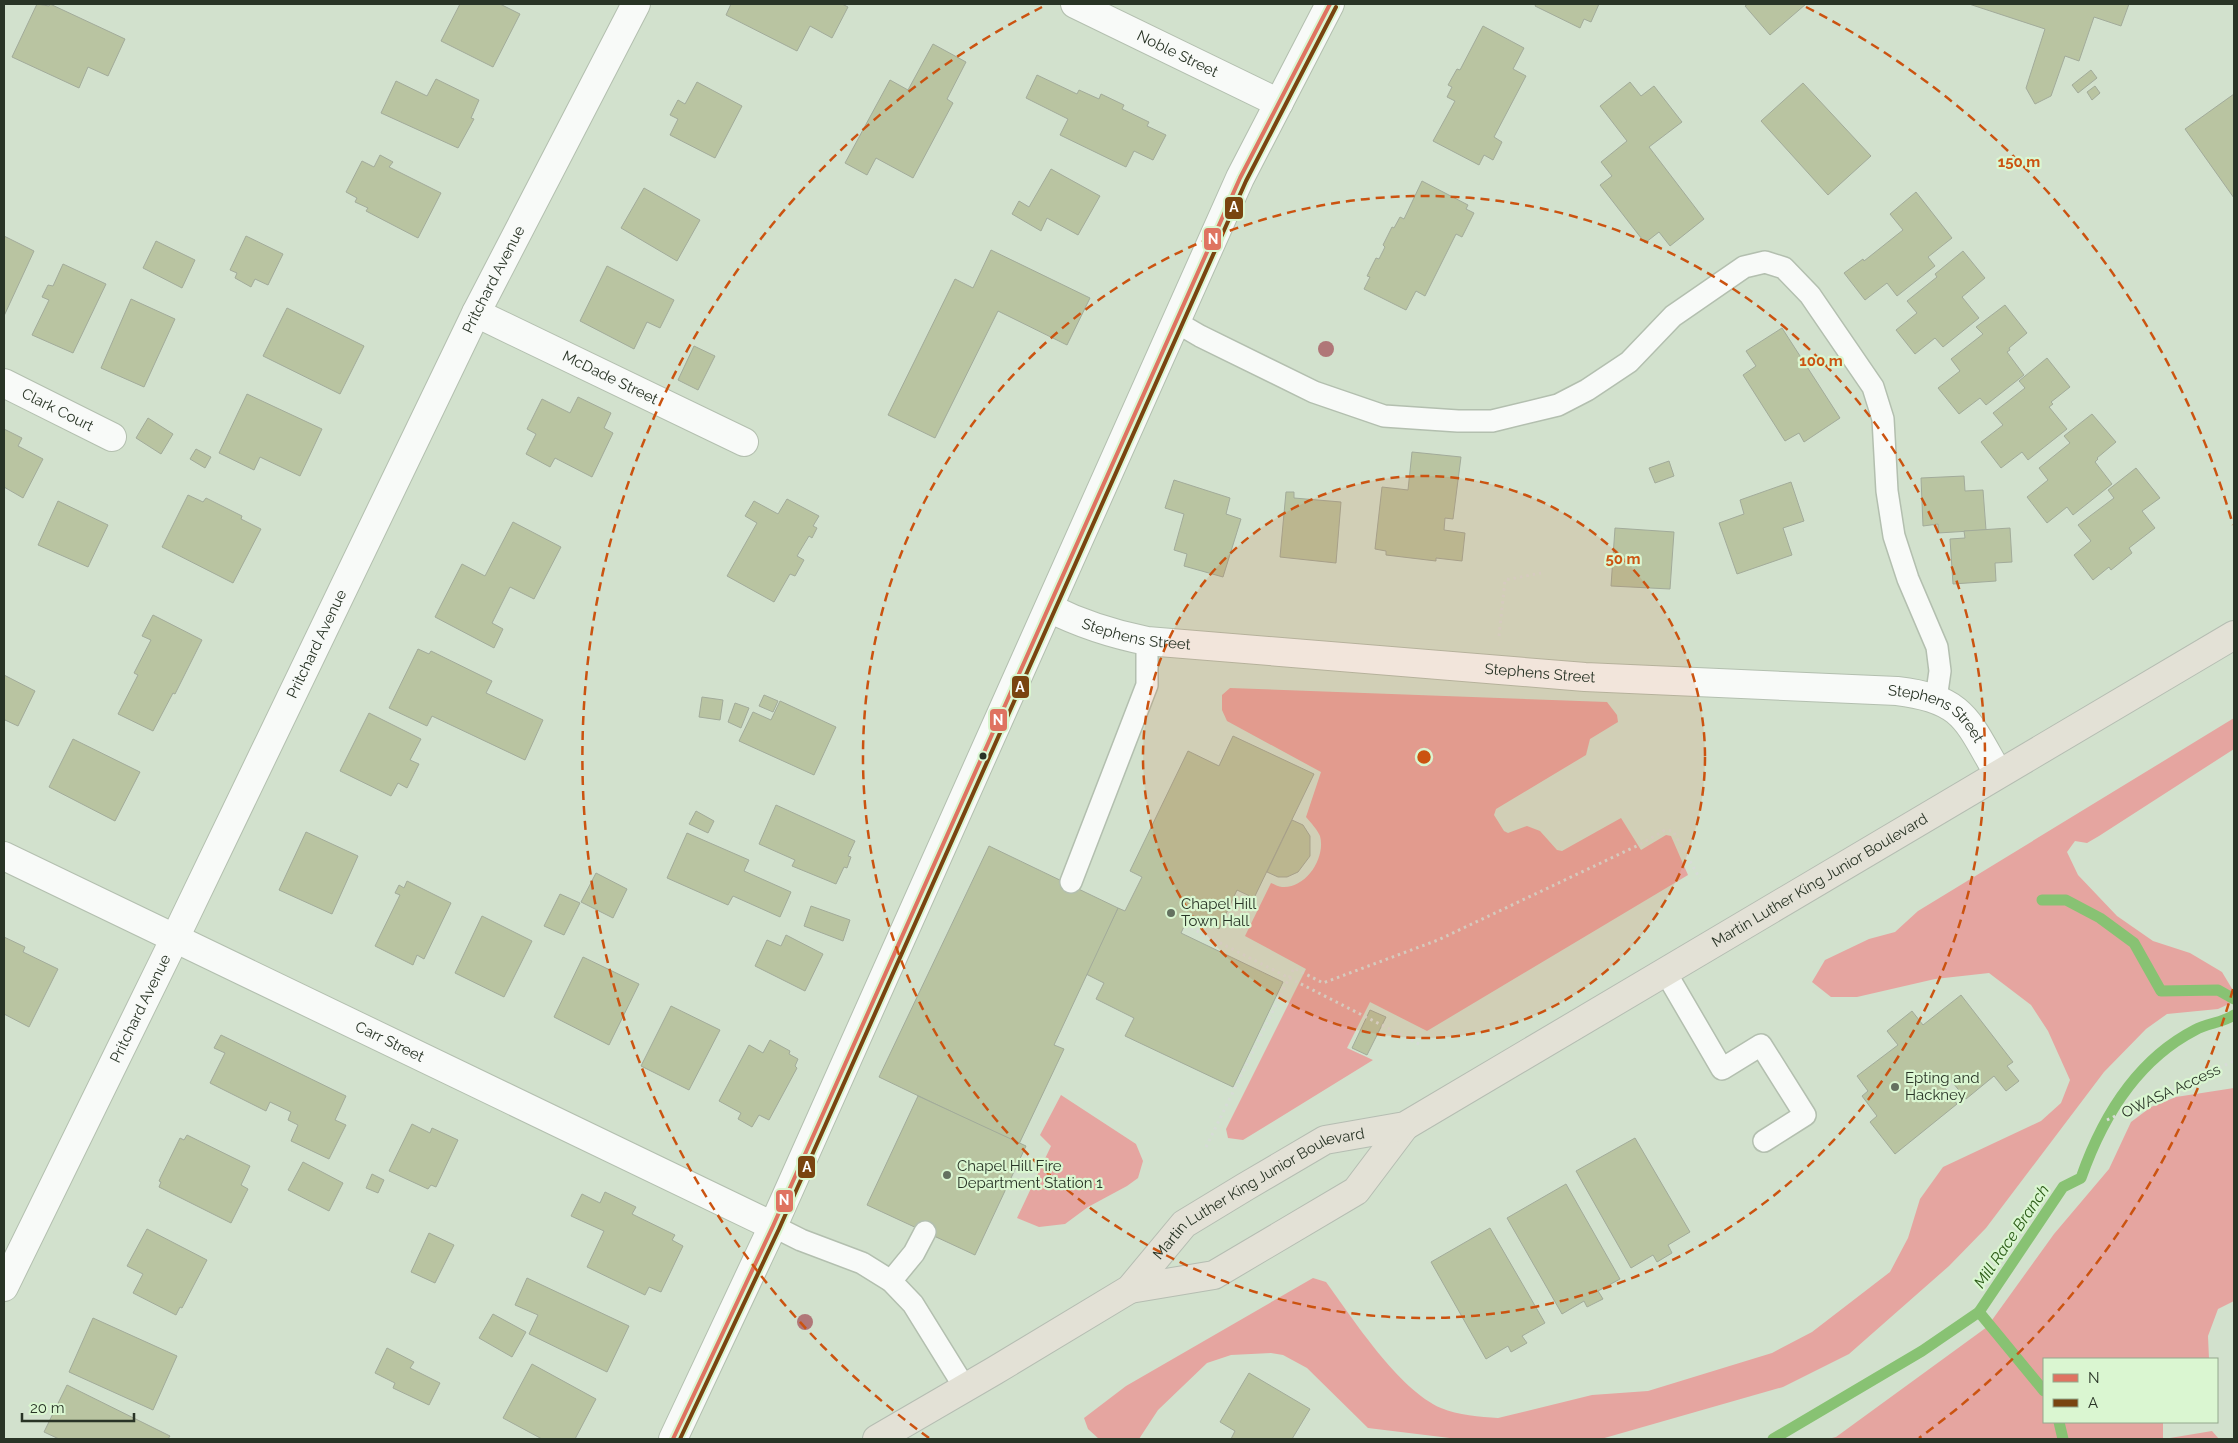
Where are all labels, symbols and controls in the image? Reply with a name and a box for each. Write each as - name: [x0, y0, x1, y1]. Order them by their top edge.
- street label: Noble Street: [1134, 26, 1221, 81]
- text: 150 m: [1998, 153, 2040, 171]
- line badge: A: [1224, 196, 1244, 220]
- text: A: [1229, 199, 1239, 215]
- street label: Pritchard Avenue: [459, 223, 529, 336]
- line badge: N: [1203, 227, 1222, 251]
- text: N: [1208, 231, 1218, 247]
- street label: McDade Street: [560, 347, 661, 408]
- text: 100 m: [1799, 352, 1843, 370]
- street label: Clark Court: [19, 384, 97, 435]
- text: 50 m: [1605, 550, 1641, 568]
- street label: Pritchard Avenue: [283, 587, 350, 701]
- street label: Stephens Street: [1079, 614, 1191, 654]
- street label: Stephens Street: [1484, 660, 1596, 686]
- line badge: A: [1011, 675, 1030, 699]
- text: A: [1015, 679, 1025, 695]
- street label: Stephens Street: [1888, 682, 1988, 746]
- line badge: N: [989, 708, 1008, 732]
- text: N: [993, 712, 1003, 728]
- centre of rings: [1415, 748, 1433, 766]
- unlabelled marker: [978, 751, 988, 761]
- street label: Martin Luther King Junior Boulevard: [1709, 810, 1931, 951]
- place label: Chapel Hill Town Hall: [1181, 895, 1257, 930]
- marker: Chapel Hill Town Hall: [1165, 907, 1177, 919]
- street label: Pritchard Avenue: [106, 951, 175, 1066]
- street label: Carr Street: [352, 1017, 427, 1066]
- street label: OWASA Access: [2119, 1060, 2223, 1122]
- place label: Epting and Hackney: [1905, 1069, 1980, 1104]
- marker: Epting and Hackney: [1889, 1081, 1901, 1093]
- street label: Martin Luther King Junior Boulevard: [1149, 1124, 1366, 1263]
- line badge: A: [797, 1155, 816, 1179]
- place label: Chapel Hill Fire Department Station 1: [957, 1157, 1103, 1192]
- text: A: [802, 1159, 812, 1175]
- marker: Chapel Hill Fire Department Station 1: [941, 1169, 953, 1181]
- water label: Mill Race Branch: [1970, 1181, 2053, 1292]
- line badge: N: [775, 1189, 794, 1213]
- text: N: [779, 1192, 789, 1208]
- legend: [2043, 1358, 2218, 1423]
- text: N: [2088, 1369, 2100, 1387]
- scale bar: [22, 1390, 135, 1422]
- text: A: [2088, 1394, 2098, 1412]
- text: 20 m: [30, 1399, 65, 1417]

